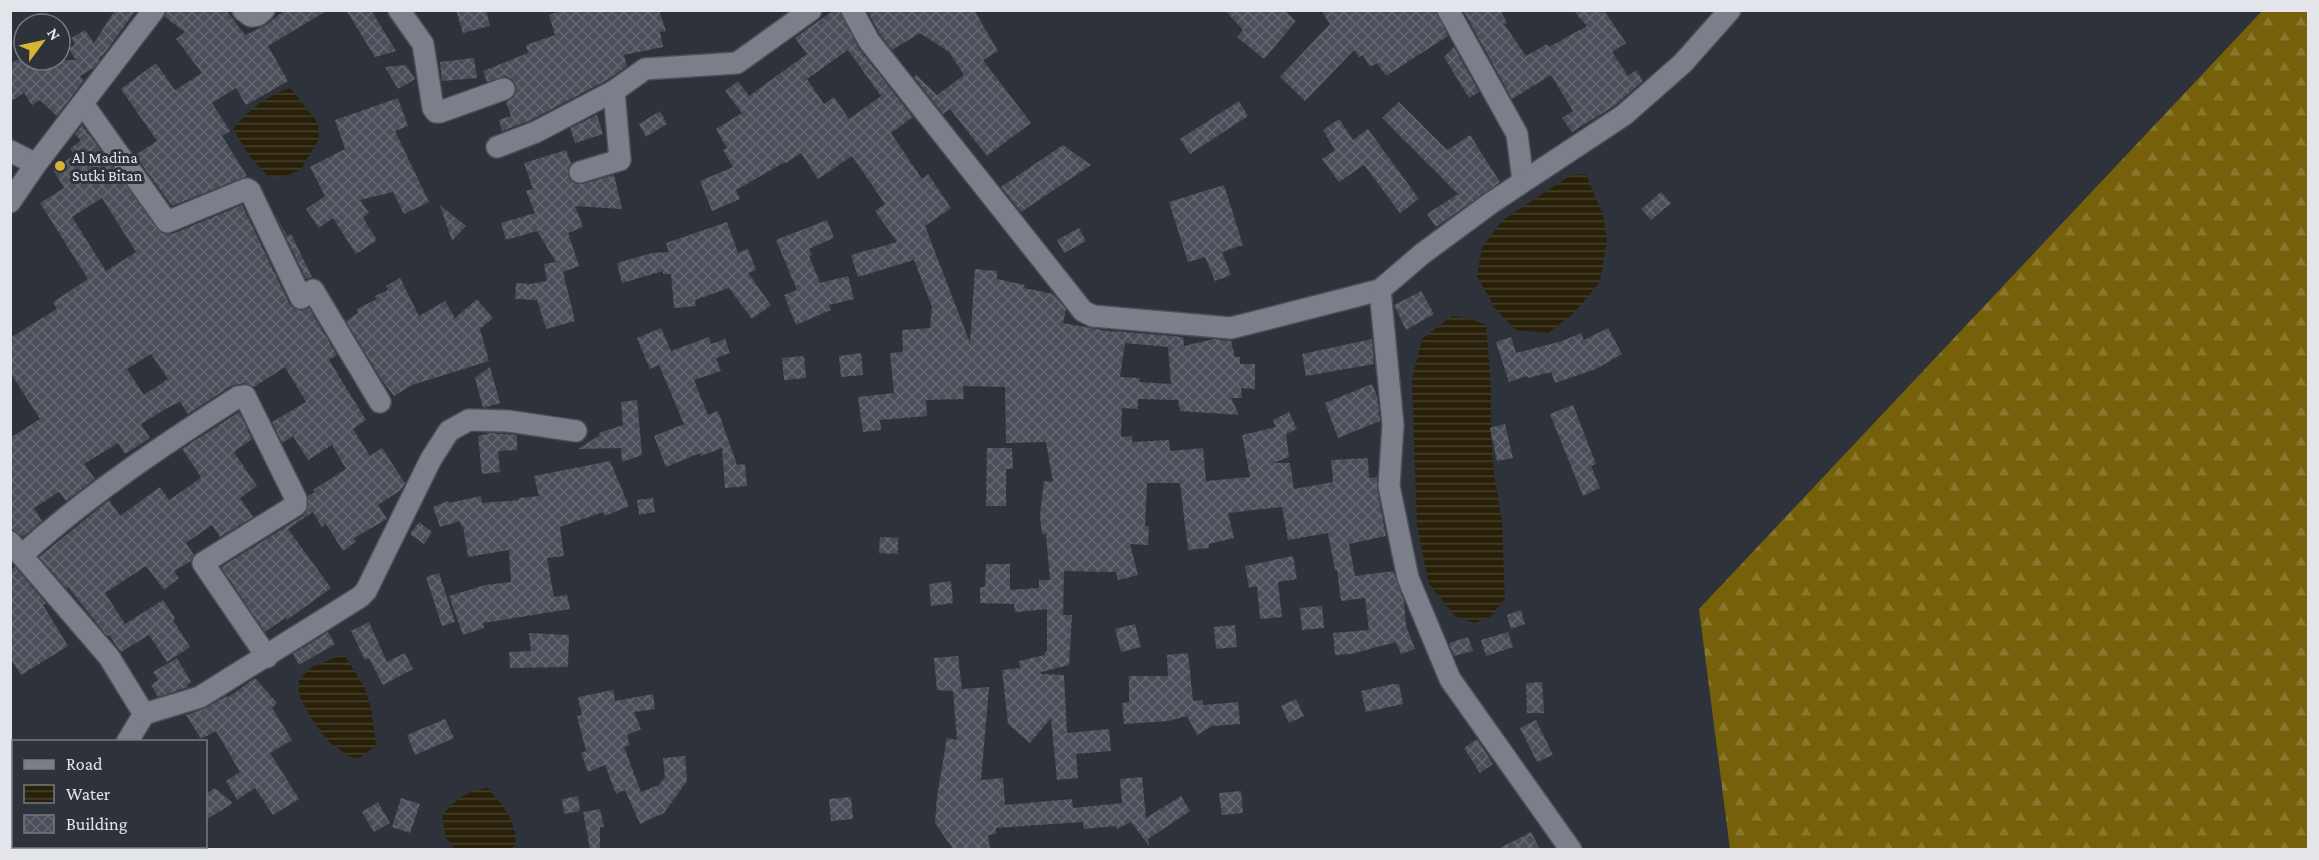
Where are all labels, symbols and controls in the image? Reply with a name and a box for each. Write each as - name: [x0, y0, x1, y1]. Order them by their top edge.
- north arrow: [12, 12, 72, 72]
- text: N: [44, 25, 64, 43]
- place label: Al Madina Sutki Bitan: [72, 149, 143, 184]
- marker: Al Madina Sutki Bitan: [53, 159, 67, 173]
- legend: [12, 740, 207, 848]
- text: Road: [66, 754, 103, 774]
- text: Water: [66, 784, 111, 804]
- text: Building: [66, 814, 128, 834]

